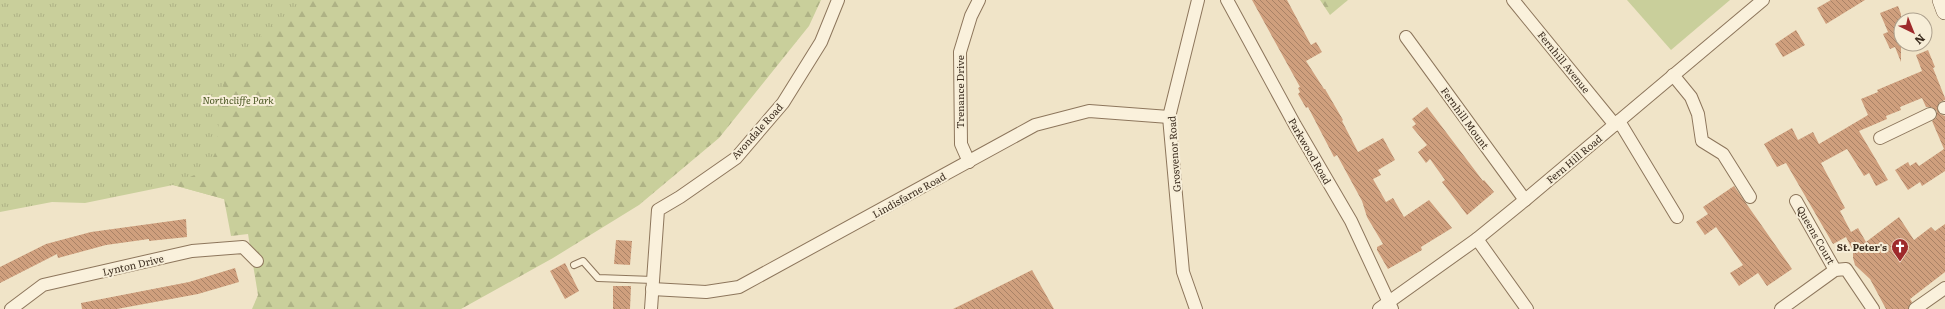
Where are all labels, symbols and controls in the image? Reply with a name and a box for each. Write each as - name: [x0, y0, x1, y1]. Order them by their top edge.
- north arrow: [1893, 12, 1933, 52]
- street label: Fernhill Avenue: [1535, 27, 1594, 96]
- text: N: [1912, 31, 1929, 49]
- street label: Trenance Drive: [952, 55, 967, 129]
- street label: Fernhill Mount: [1438, 84, 1493, 152]
- park label: Northcliffe Park: [202, 92, 274, 107]
- street label: Avondale Road: [727, 99, 786, 162]
- street label: Grosvenor Road: [1163, 115, 1184, 193]
- street label: Parkwood Road: [1285, 115, 1336, 187]
- street label: Fern Hill Road: [1542, 131, 1605, 186]
- street label: Lindisfarne Road: [869, 168, 948, 221]
- street label: Queens Court: [1794, 203, 1839, 267]
- church icon: St. Peter's: [1890, 237, 1910, 262]
- place label: St. Peter's: [1837, 239, 1887, 254]
- street label: Lynton Drive: [101, 250, 165, 279]

